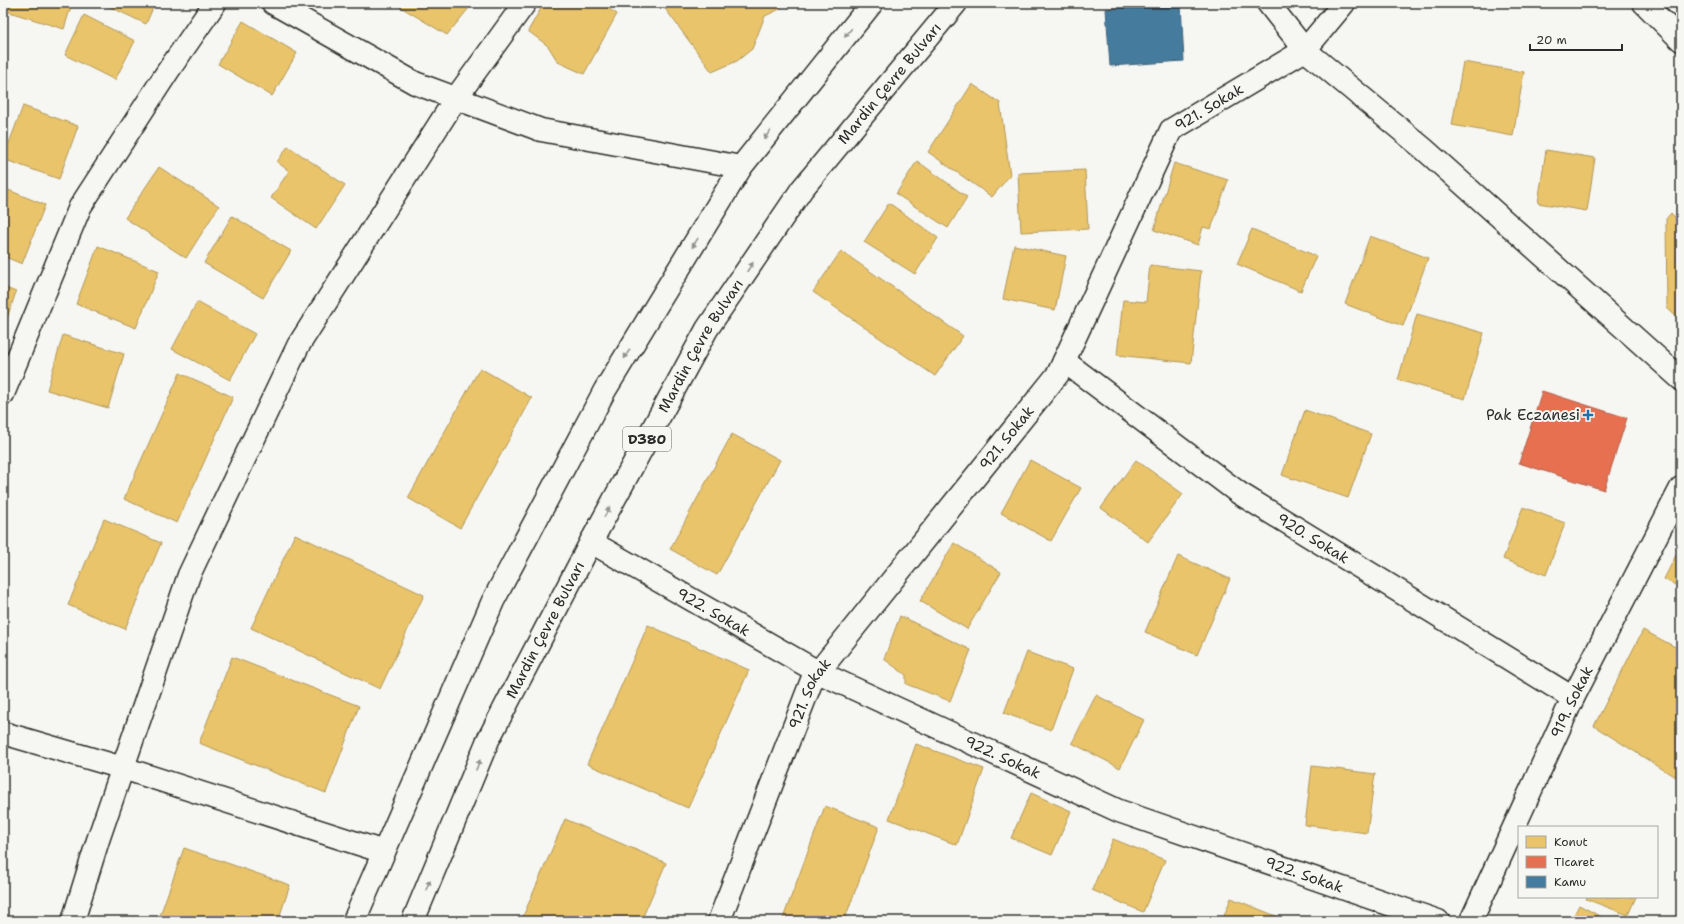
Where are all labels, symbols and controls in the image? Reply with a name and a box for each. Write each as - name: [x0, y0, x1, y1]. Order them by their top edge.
- street label: Mardin Çevre Bulvarı: [833, 18, 946, 148]
- scale bar: [1530, 26, 1622, 52]
- one-way arrow: [843, 28, 852, 39]
- text: 20 m: [1536, 32, 1567, 48]
- street label: 921. Sokak: [1171, 79, 1247, 136]
- one-way arrow: [762, 129, 771, 140]
- one-way arrow: [691, 237, 698, 249]
- one-way arrow: [746, 262, 754, 272]
- street label: Mardin Çevre Bulvarı: [653, 275, 748, 416]
- one-way arrow: [623, 349, 631, 359]
- street label: 921. Sokak: [975, 402, 1039, 474]
- place label: Pak Eczanesi: [1486, 405, 1580, 425]
- marker: Pak Eczanesi: [1583, 410, 1593, 420]
- road number: D380: [623, 427, 671, 451]
- one-way arrow: [604, 506, 611, 518]
- street label: 920. Sokak: [1273, 509, 1353, 568]
- street label: Mardin Çevre Bulvarı: [501, 558, 589, 702]
- street label: 922. Sokak: [673, 583, 754, 641]
- street label: 921. Sokak: [784, 654, 836, 732]
- street label: 919. Sokak: [1546, 663, 1598, 741]
- street label: 922. Sokak: [961, 731, 1044, 783]
- one-way arrow: [475, 758, 481, 770]
- legend: [1518, 826, 1658, 898]
- text: Konut: [1554, 834, 1588, 850]
- street label: 922. Sokak: [1262, 852, 1346, 898]
- text: Ticaret: [1554, 854, 1594, 870]
- text: Kamu: [1554, 874, 1586, 890]
- one-way arrow: [425, 879, 431, 890]

